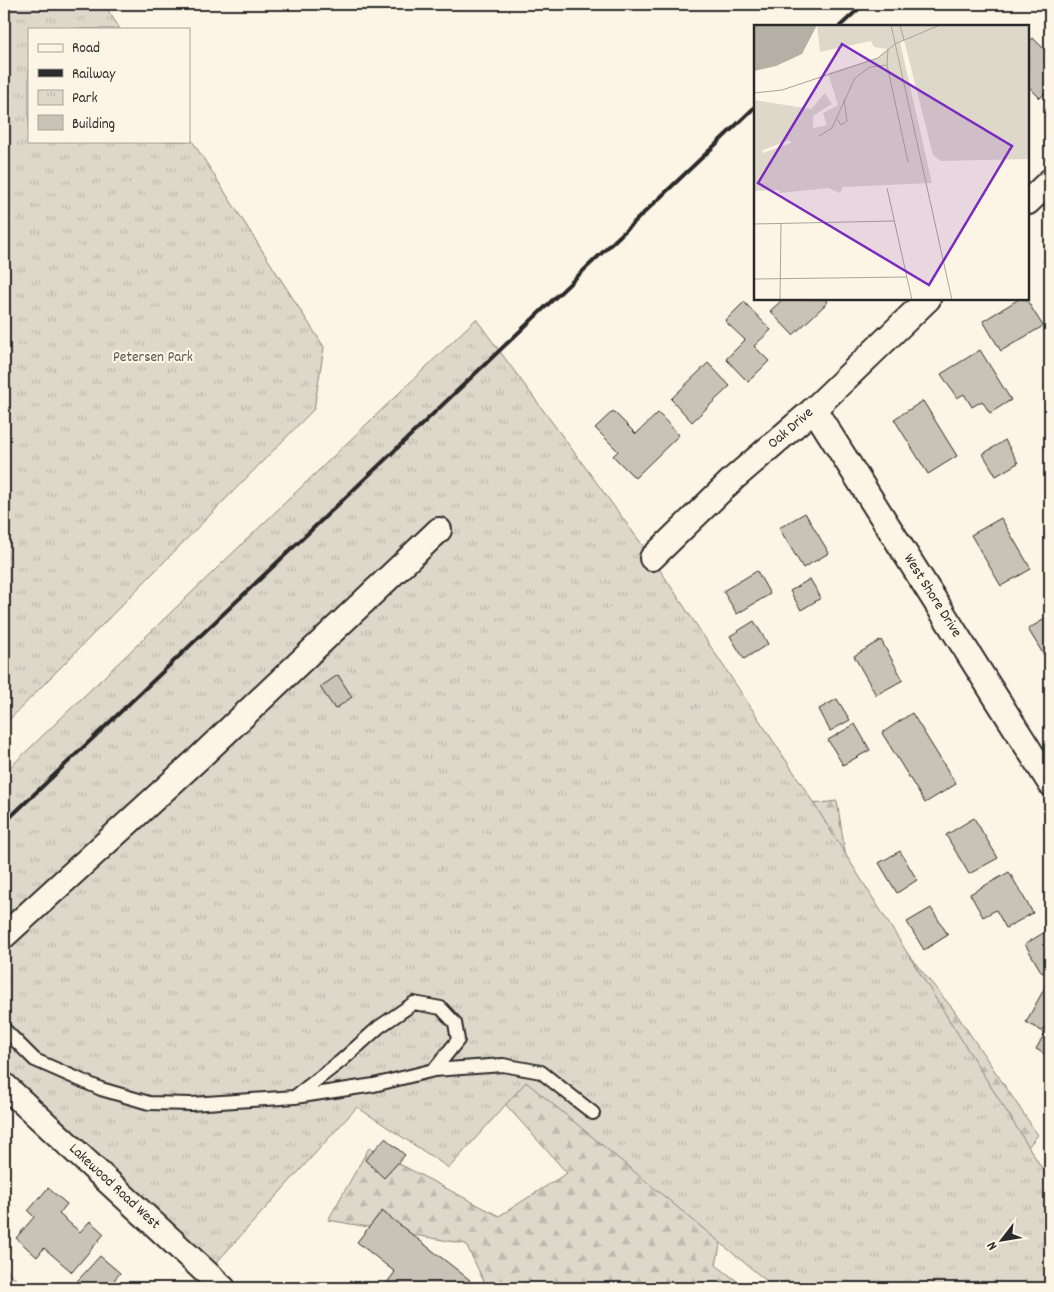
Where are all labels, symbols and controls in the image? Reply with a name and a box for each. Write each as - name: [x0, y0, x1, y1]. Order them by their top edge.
- inset map: [754, 25, 1029, 300]
- legend: [28, 28, 190, 142]
- text: Road: [72, 38, 100, 60]
- text: Railway: [72, 64, 116, 86]
- text: Park: [72, 88, 98, 110]
- text: Building: [72, 114, 115, 136]
- park label: Petersen Park: [113, 347, 193, 369]
- street label: Oak Drive: [763, 402, 819, 455]
- street label: West Shore Drive: [897, 550, 967, 642]
- street label: Lakewood Road West: [63, 1139, 165, 1235]
- north arrow: [976, 1214, 1026, 1264]
- text: N: [982, 1237, 1003, 1254]

